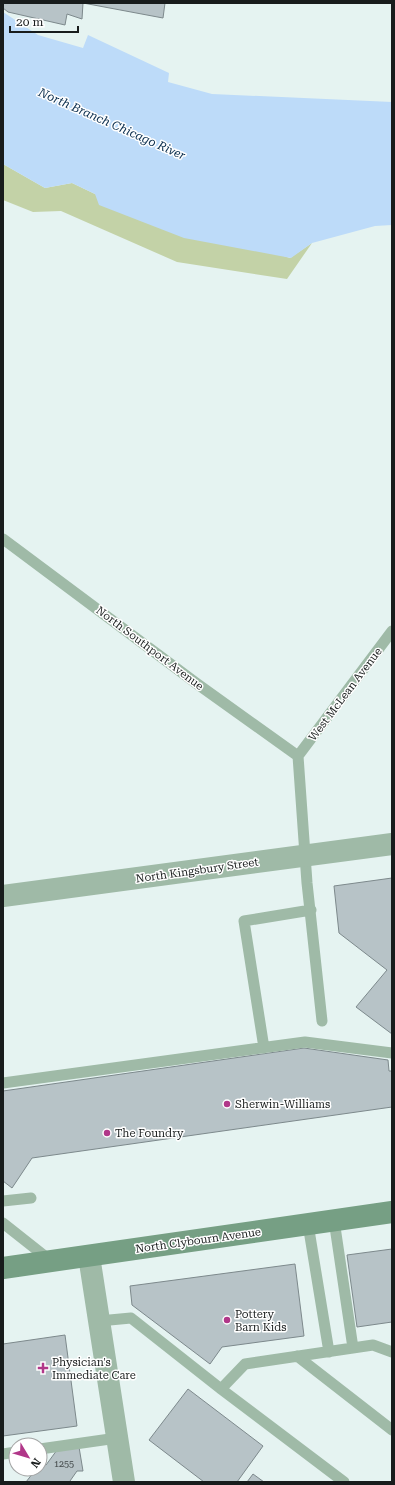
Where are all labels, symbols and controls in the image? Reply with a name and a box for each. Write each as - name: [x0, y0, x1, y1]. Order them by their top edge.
- scale bar: [10, 8, 78, 34]
- text: 20 m: [16, 15, 43, 29]
- water label: North Branch Chicago River: [35, 85, 188, 163]
- street label: North Southport Avenue: [94, 604, 206, 693]
- street label: West McLean Avenue: [306, 645, 385, 744]
- street label: North Kingsbury Street: [135, 855, 259, 886]
- place label: Sherwin-Williams: [235, 1098, 330, 1111]
- marker: Sherwin-Williams: [222, 1099, 232, 1109]
- place label: The Foundry: [115, 1127, 184, 1140]
- marker: The Foundry: [102, 1128, 112, 1138]
- street label: North Clybourn Avenue: [135, 1225, 262, 1256]
- place label: Pottery Barn Kids: [235, 1308, 286, 1334]
- marker: Pottery Barn Kids: [222, 1315, 232, 1325]
- place label: Physician's Immediate Care: [52, 1356, 136, 1382]
- marker: Physician's Immediate Care: [37, 1362, 49, 1374]
- north arrow: [8, 1437, 48, 1477]
- text: N: [27, 1456, 43, 1471]
- house number: 1255: [54, 1459, 74, 1469]

